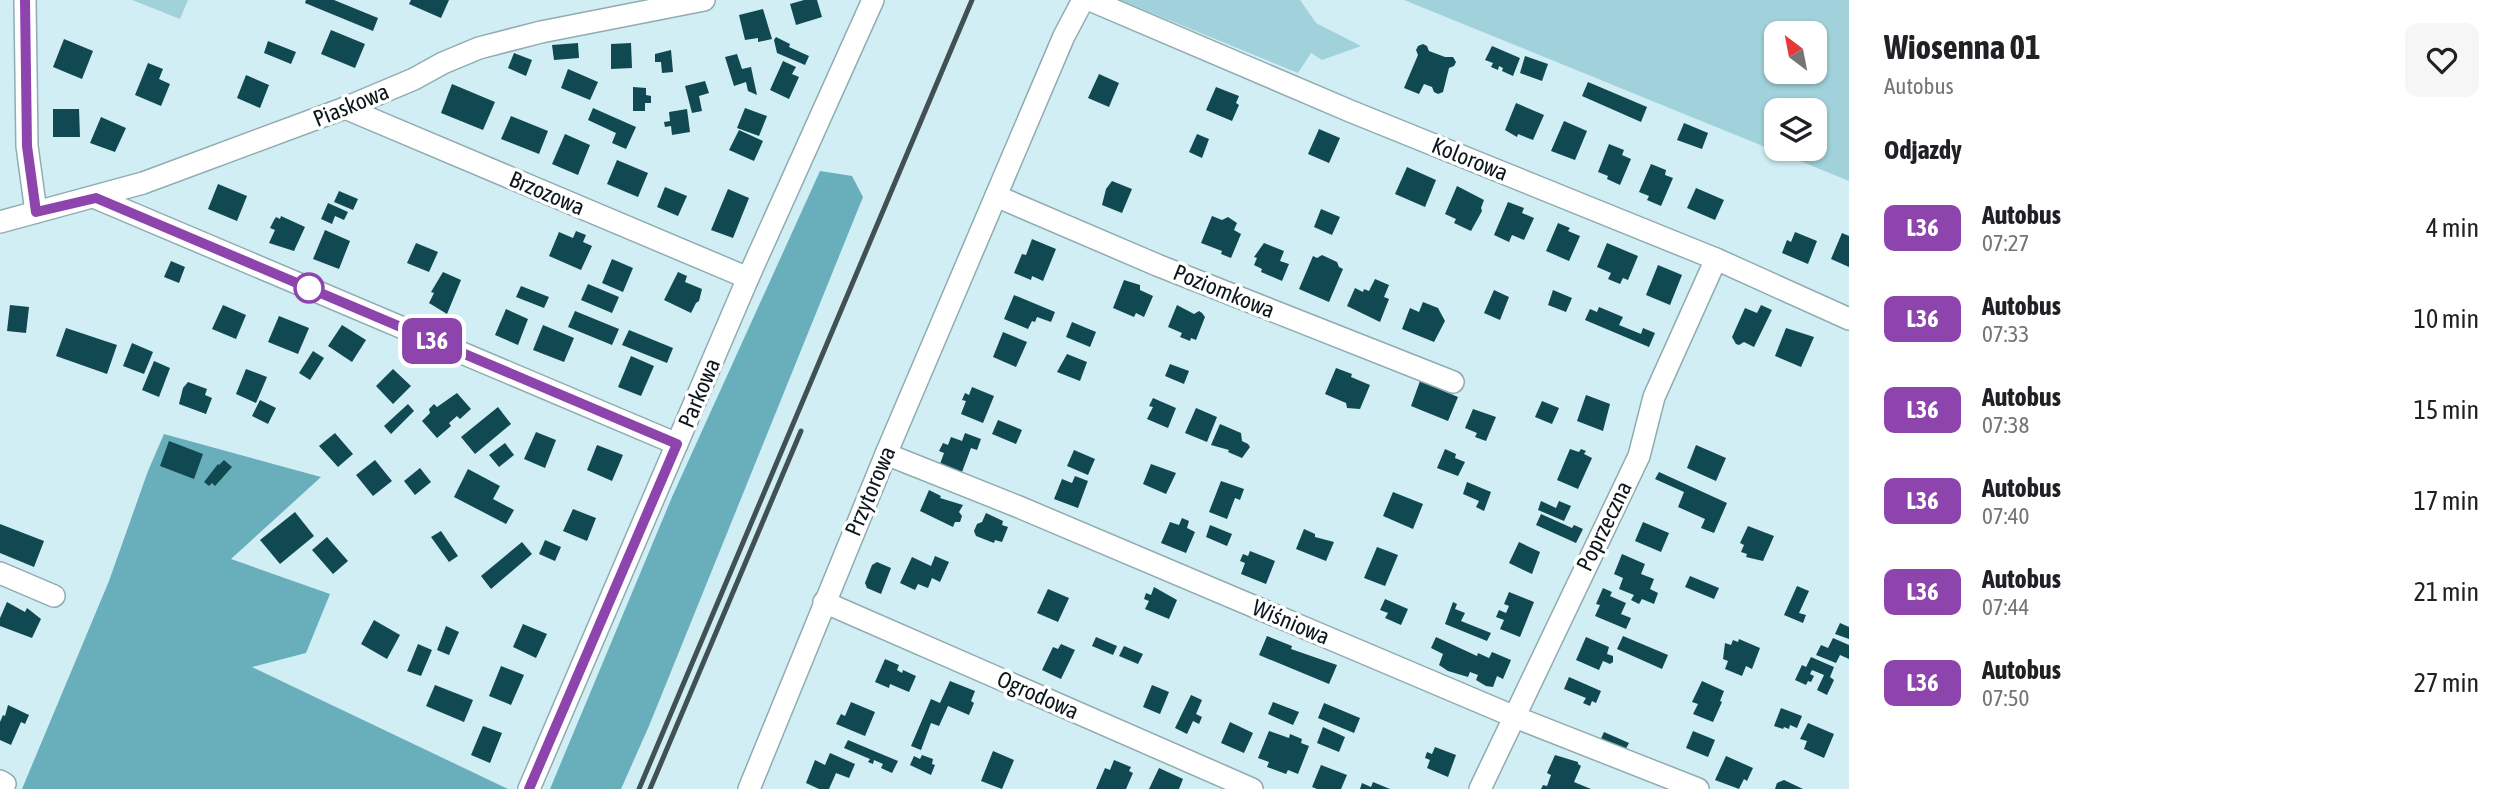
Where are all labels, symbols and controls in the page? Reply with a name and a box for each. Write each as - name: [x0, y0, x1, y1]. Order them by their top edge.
- north arrow: [1764, 21, 1827, 84]
- map controls: [1764, 21, 1827, 161]
- button: heart: [2405, 23, 2479, 97]
- text: Wiosenna 01: [1884, 28, 2041, 66]
- text: Autobus: [1884, 73, 1954, 99]
- street label: Piaskowa: [309, 78, 393, 132]
- button: layers: [1764, 98, 1827, 161]
- street label: Kolorowa: [1428, 132, 1512, 186]
- text: Odjazdy: [1884, 135, 1962, 165]
- street label: Brzozowa: [505, 166, 589, 220]
- text: Autobus: [1982, 200, 2061, 230]
- text: 4 min: [2426, 213, 2479, 243]
- text: L36: [1907, 214, 1938, 241]
- text: 07:27: [1982, 230, 2029, 256]
- street label: Poziomkowa: [1170, 259, 1278, 323]
- unlabelled marker: [294, 273, 324, 303]
- text: Autobus: [1982, 291, 2061, 321]
- text: 10 min: [2414, 304, 2479, 334]
- text: L36: [1907, 305, 1938, 332]
- line badge: L36: [392, 318, 472, 364]
- text: 07:33: [1982, 321, 2029, 347]
- text: L36: [416, 327, 448, 354]
- street label: Parkowa: [673, 354, 725, 432]
- text: Autobus: [1982, 382, 2061, 412]
- text: 15 min: [2414, 395, 2479, 425]
- text: L36: [1907, 396, 1938, 423]
- text: 07:38: [1982, 412, 2029, 438]
- street label: Przytorowa: [840, 442, 900, 540]
- text: Autobus: [1982, 473, 2061, 503]
- street label: Poprzeczna: [1571, 477, 1637, 575]
- text: 17 min: [2414, 486, 2479, 516]
- text: L36: [1907, 487, 1938, 514]
- text: 07:40: [1982, 503, 2029, 529]
- text: Autobus: [1982, 564, 2061, 594]
- text: 21 min: [2414, 577, 2479, 607]
- text: L36: [1907, 578, 1938, 605]
- street label: Wiśniowa: [1248, 594, 1334, 650]
- text: 07:44: [1982, 594, 2029, 620]
- text: Autobus: [1982, 655, 2061, 685]
- street label: Ogrodowa: [993, 666, 1083, 724]
- text: 27 min: [2414, 668, 2479, 698]
- text: L36: [1907, 669, 1938, 696]
- text: 07:50: [1982, 685, 2029, 711]

